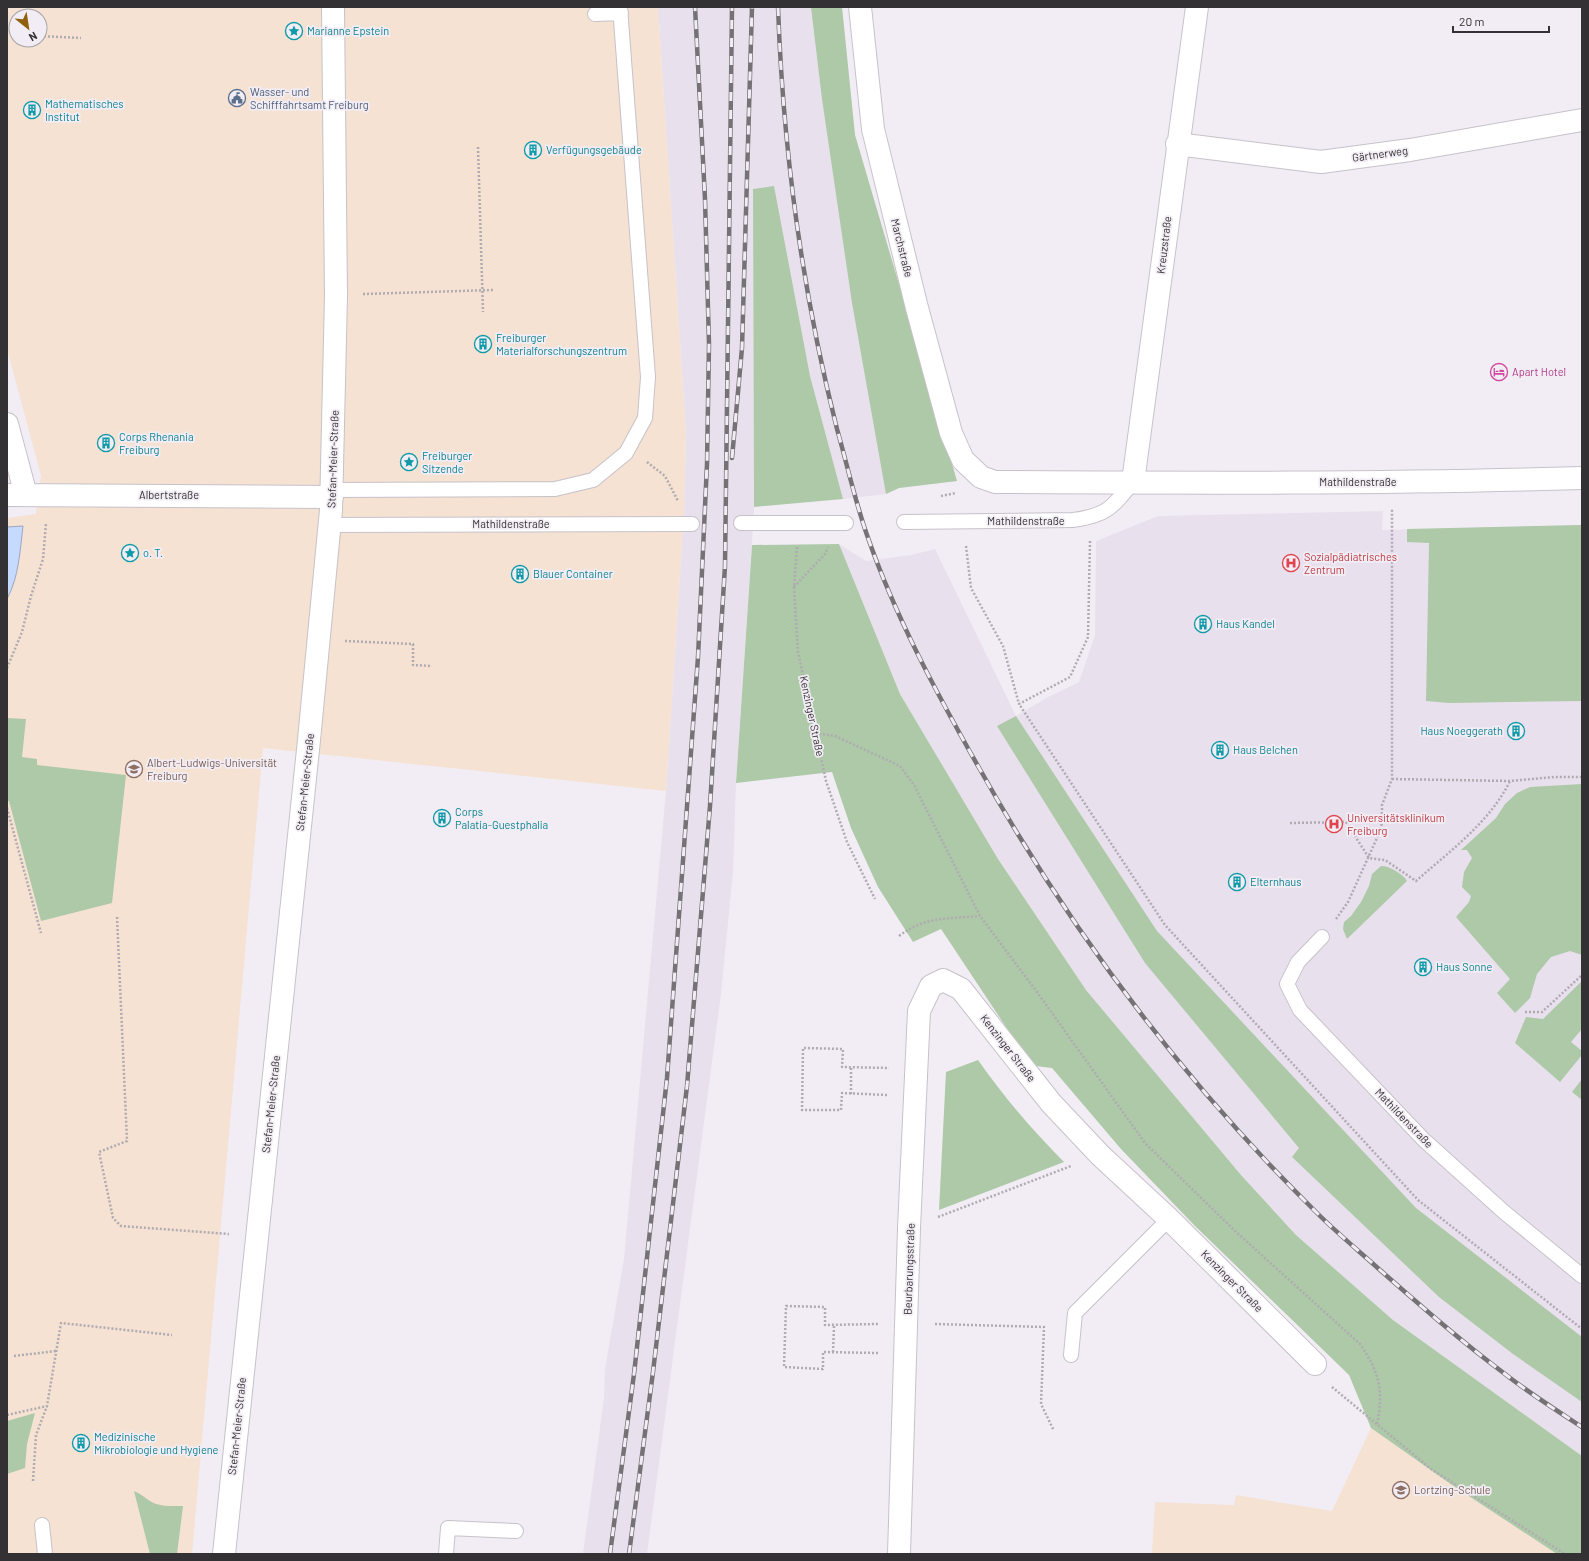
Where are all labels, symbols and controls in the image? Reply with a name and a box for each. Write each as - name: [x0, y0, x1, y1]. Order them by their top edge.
- north arrow: [8, 8, 48, 48]
- scale bar: [1453, 8, 1549, 34]
- text: 20 m: [1459, 14, 1485, 28]
- place icon: Marianne Epstein: [284, 21, 304, 41]
- place label: Marianne Epstein: [307, 24, 389, 37]
- text: N: [27, 30, 40, 45]
- place label: Wasser- und Schifffahrtsamt Freiburg: [250, 85, 369, 111]
- public building icon: Wasser- und Schifffahrtsamt Freiburg: [227, 88, 247, 108]
- place label: Mathematisches Institut: [45, 97, 124, 123]
- building icon: Mathematisches Institut: [22, 100, 42, 120]
- building icon: Verfügungsgebäude: [523, 140, 543, 160]
- place label: Verfügungsgebäude: [546, 143, 642, 156]
- street label: Gärtnerweg: [1351, 143, 1409, 164]
- street label: Kreuzstraße: [1154, 215, 1174, 275]
- street label: Marchstraße: [889, 217, 916, 279]
- place label: Freiburger Materialforschungszentrum: [496, 331, 627, 357]
- building icon: Freiburger Materialforschungszentrum: [473, 334, 493, 354]
- hotel icon: Apart Hotel: [1489, 362, 1509, 382]
- place label: Apart Hotel: [1512, 365, 1566, 378]
- street label: Stefan-Meier-Straße: [324, 410, 341, 508]
- place label: Corps Rhenania Freiburg: [119, 430, 194, 456]
- building icon: Corps Rhenania Freiburg: [96, 433, 116, 453]
- place label: Freiburger Sitzende: [422, 449, 472, 475]
- place icon: Freiburger Sitzende: [399, 452, 419, 472]
- street label: Mathildenstraße: [1319, 475, 1397, 488]
- street label: Albertstraße: [139, 488, 199, 501]
- street label: Mathildenstraße: [987, 514, 1065, 527]
- street label: Mathildenstraße: [472, 517, 550, 530]
- place icon: o. T.: [120, 543, 140, 563]
- place label: o. T.: [143, 546, 163, 559]
- place label: Sozialpädiatrisches Zentrum: [1304, 550, 1397, 576]
- hospital icon: Sozialpädiatrisches Zentrum: [1281, 553, 1301, 573]
- building icon: Blauer Container: [510, 564, 530, 584]
- place label: Blauer Container: [533, 567, 613, 580]
- building icon: Haus Kandel: [1193, 614, 1213, 634]
- place label: Haus Kandel: [1216, 617, 1275, 630]
- street label: Kenzinger Straße: [798, 674, 827, 757]
- building icon: Haus Noeggerath: [1506, 721, 1526, 741]
- place label: Haus Noeggerath: [1420, 724, 1503, 737]
- street label: Stefan-Meier-Straße: [293, 732, 316, 831]
- building icon: Haus Belchen: [1210, 740, 1230, 760]
- place label: Haus Belchen: [1233, 743, 1298, 756]
- place label: Albert-Ludwigs-Universität Freiburg: [147, 756, 277, 782]
- school or university icon: Albert-Ludwigs-Universität Freiburg: [124, 759, 144, 779]
- place label: Corps Palatia-Guestphalia: [455, 805, 548, 831]
- building icon: Corps Palatia-Guestphalia: [432, 808, 452, 828]
- place label: Universitätsklinikum Freiburg: [1347, 811, 1445, 837]
- hospital icon: Universitätsklinikum Freiburg: [1324, 814, 1344, 834]
- building icon: Elternhaus: [1227, 872, 1247, 892]
- place label: Elternhaus: [1250, 875, 1302, 888]
- building icon: Haus Sonne: [1413, 957, 1433, 977]
- place label: Haus Sonne: [1436, 960, 1492, 973]
- street label: Kenzinger Straße: [978, 1011, 1039, 1084]
- street label: Stefan-Meier-Straße: [259, 1054, 282, 1153]
- street label: Mathildenstraße: [1373, 1085, 1436, 1150]
- street label: Beurbarungsstraße: [900, 1223, 917, 1315]
- street label: Kenzinger Straße: [1199, 1247, 1266, 1314]
- street label: Stefan-Meier-Straße: [225, 1376, 248, 1475]
- place label: Medizinische Mikrobiologie und Hygiene: [94, 1430, 219, 1456]
- building icon: Medizinische Mikrobiologie und Hygiene: [71, 1433, 91, 1453]
- school or university icon: Lortzing-Schule: [1391, 1480, 1411, 1500]
- place label: Lortzing-Schule: [1414, 1483, 1491, 1496]

